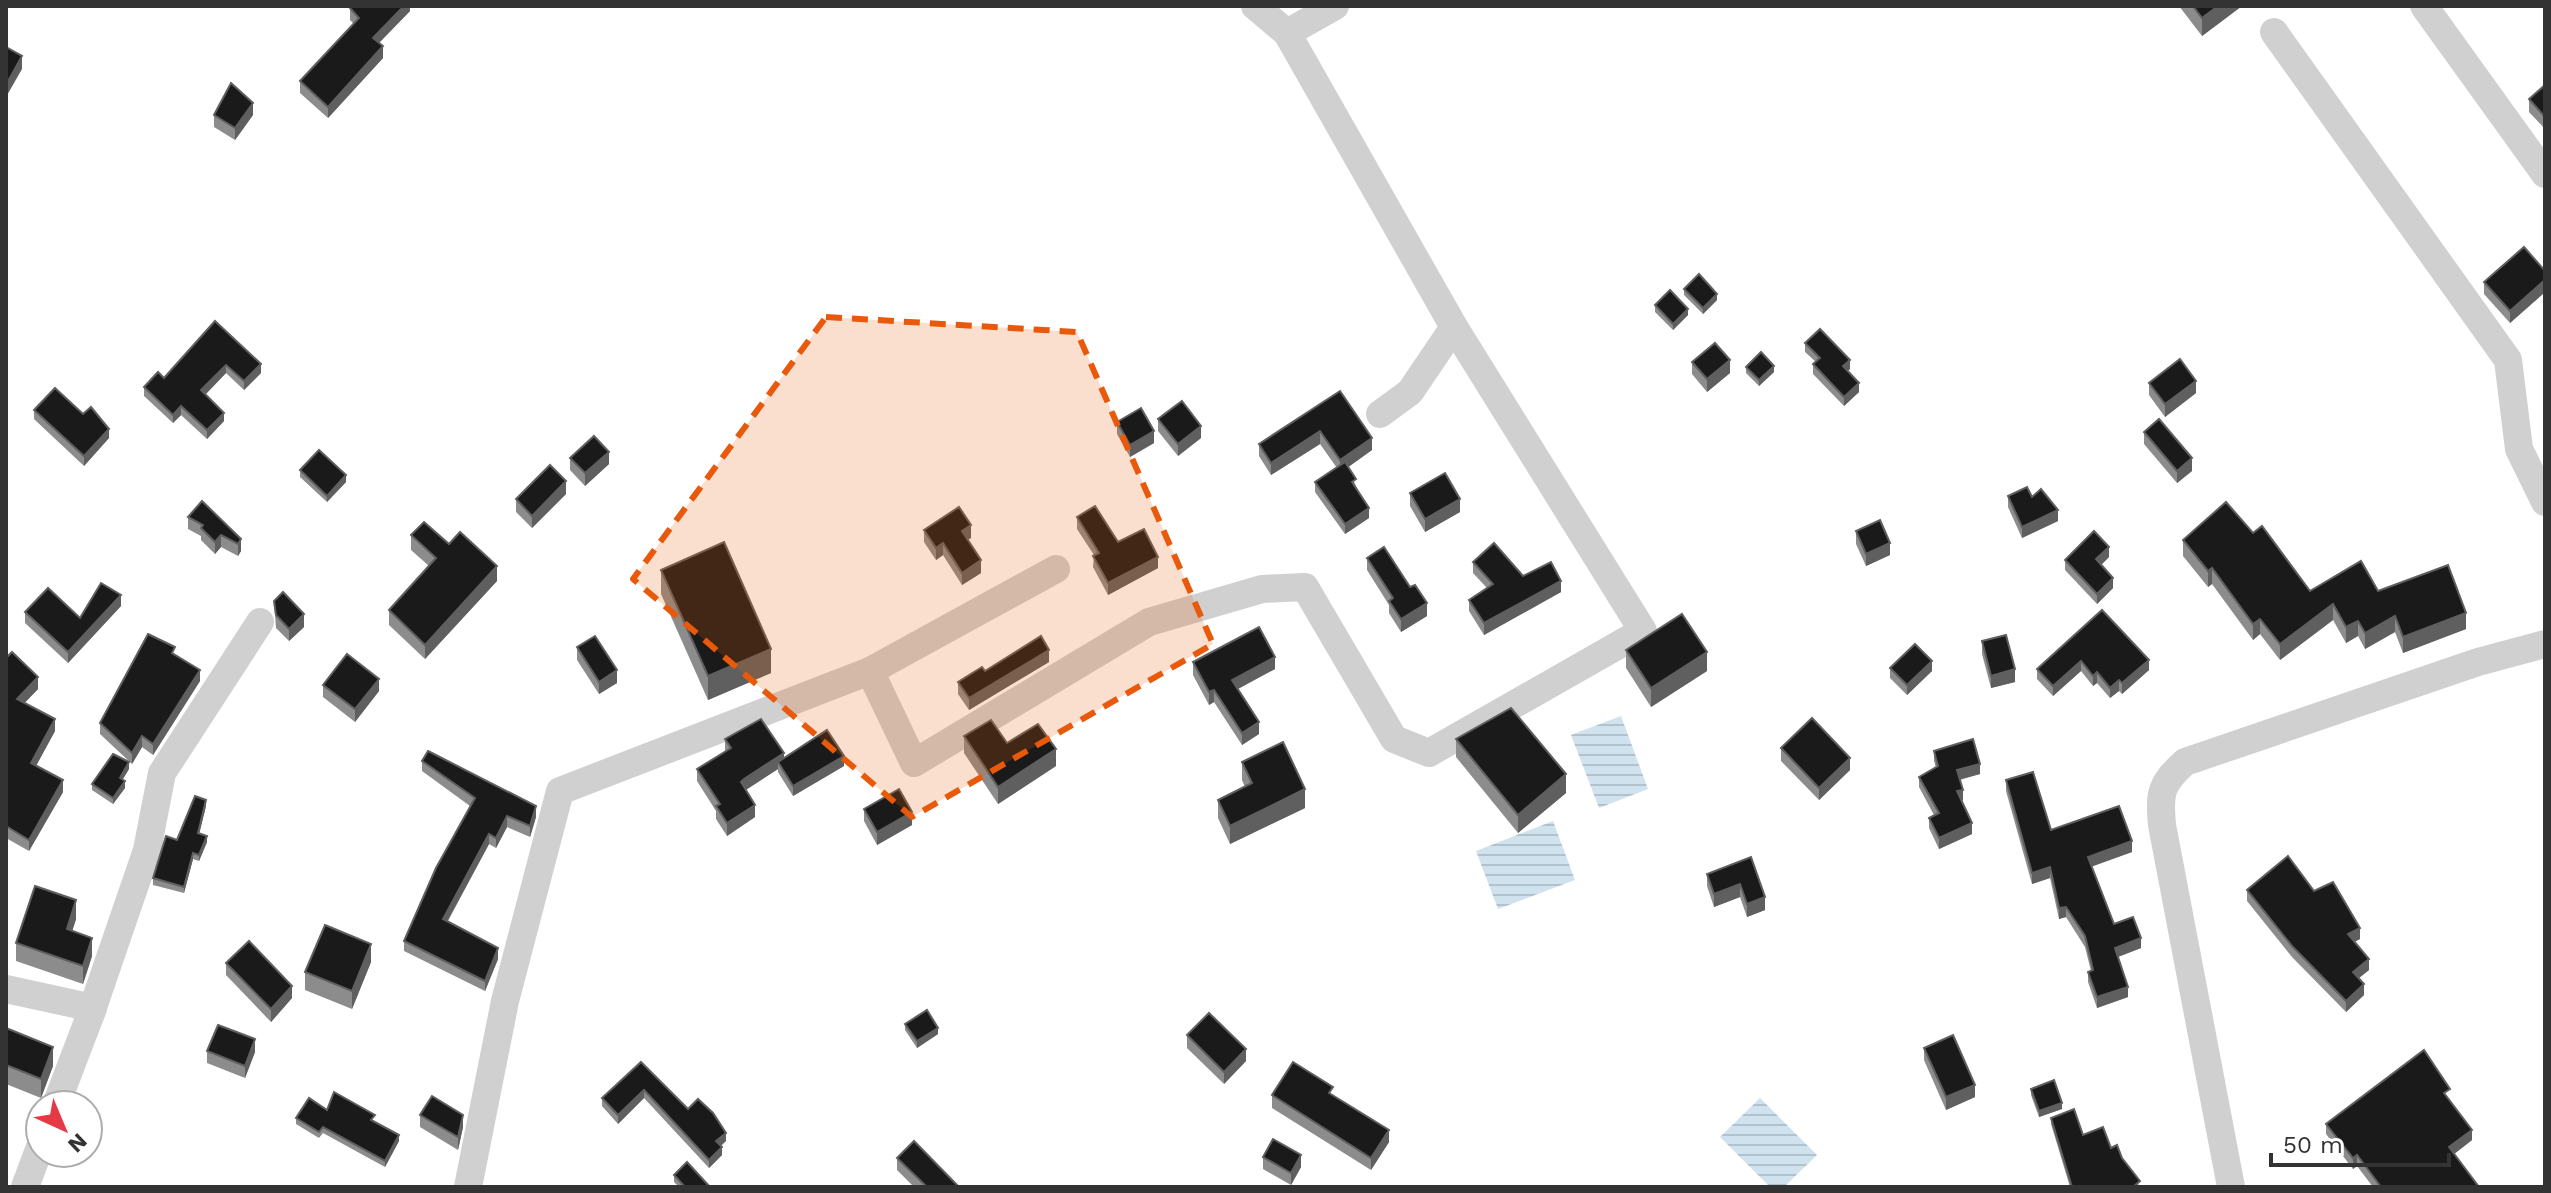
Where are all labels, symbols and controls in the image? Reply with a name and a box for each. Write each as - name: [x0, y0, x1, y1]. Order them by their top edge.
- north arrow: [24, 1089, 104, 1169]
- scale bar: [2271, 1117, 2449, 1167]
- text: N: [63, 1128, 92, 1158]
- text: 50 m: [2283, 1131, 2343, 1159]

